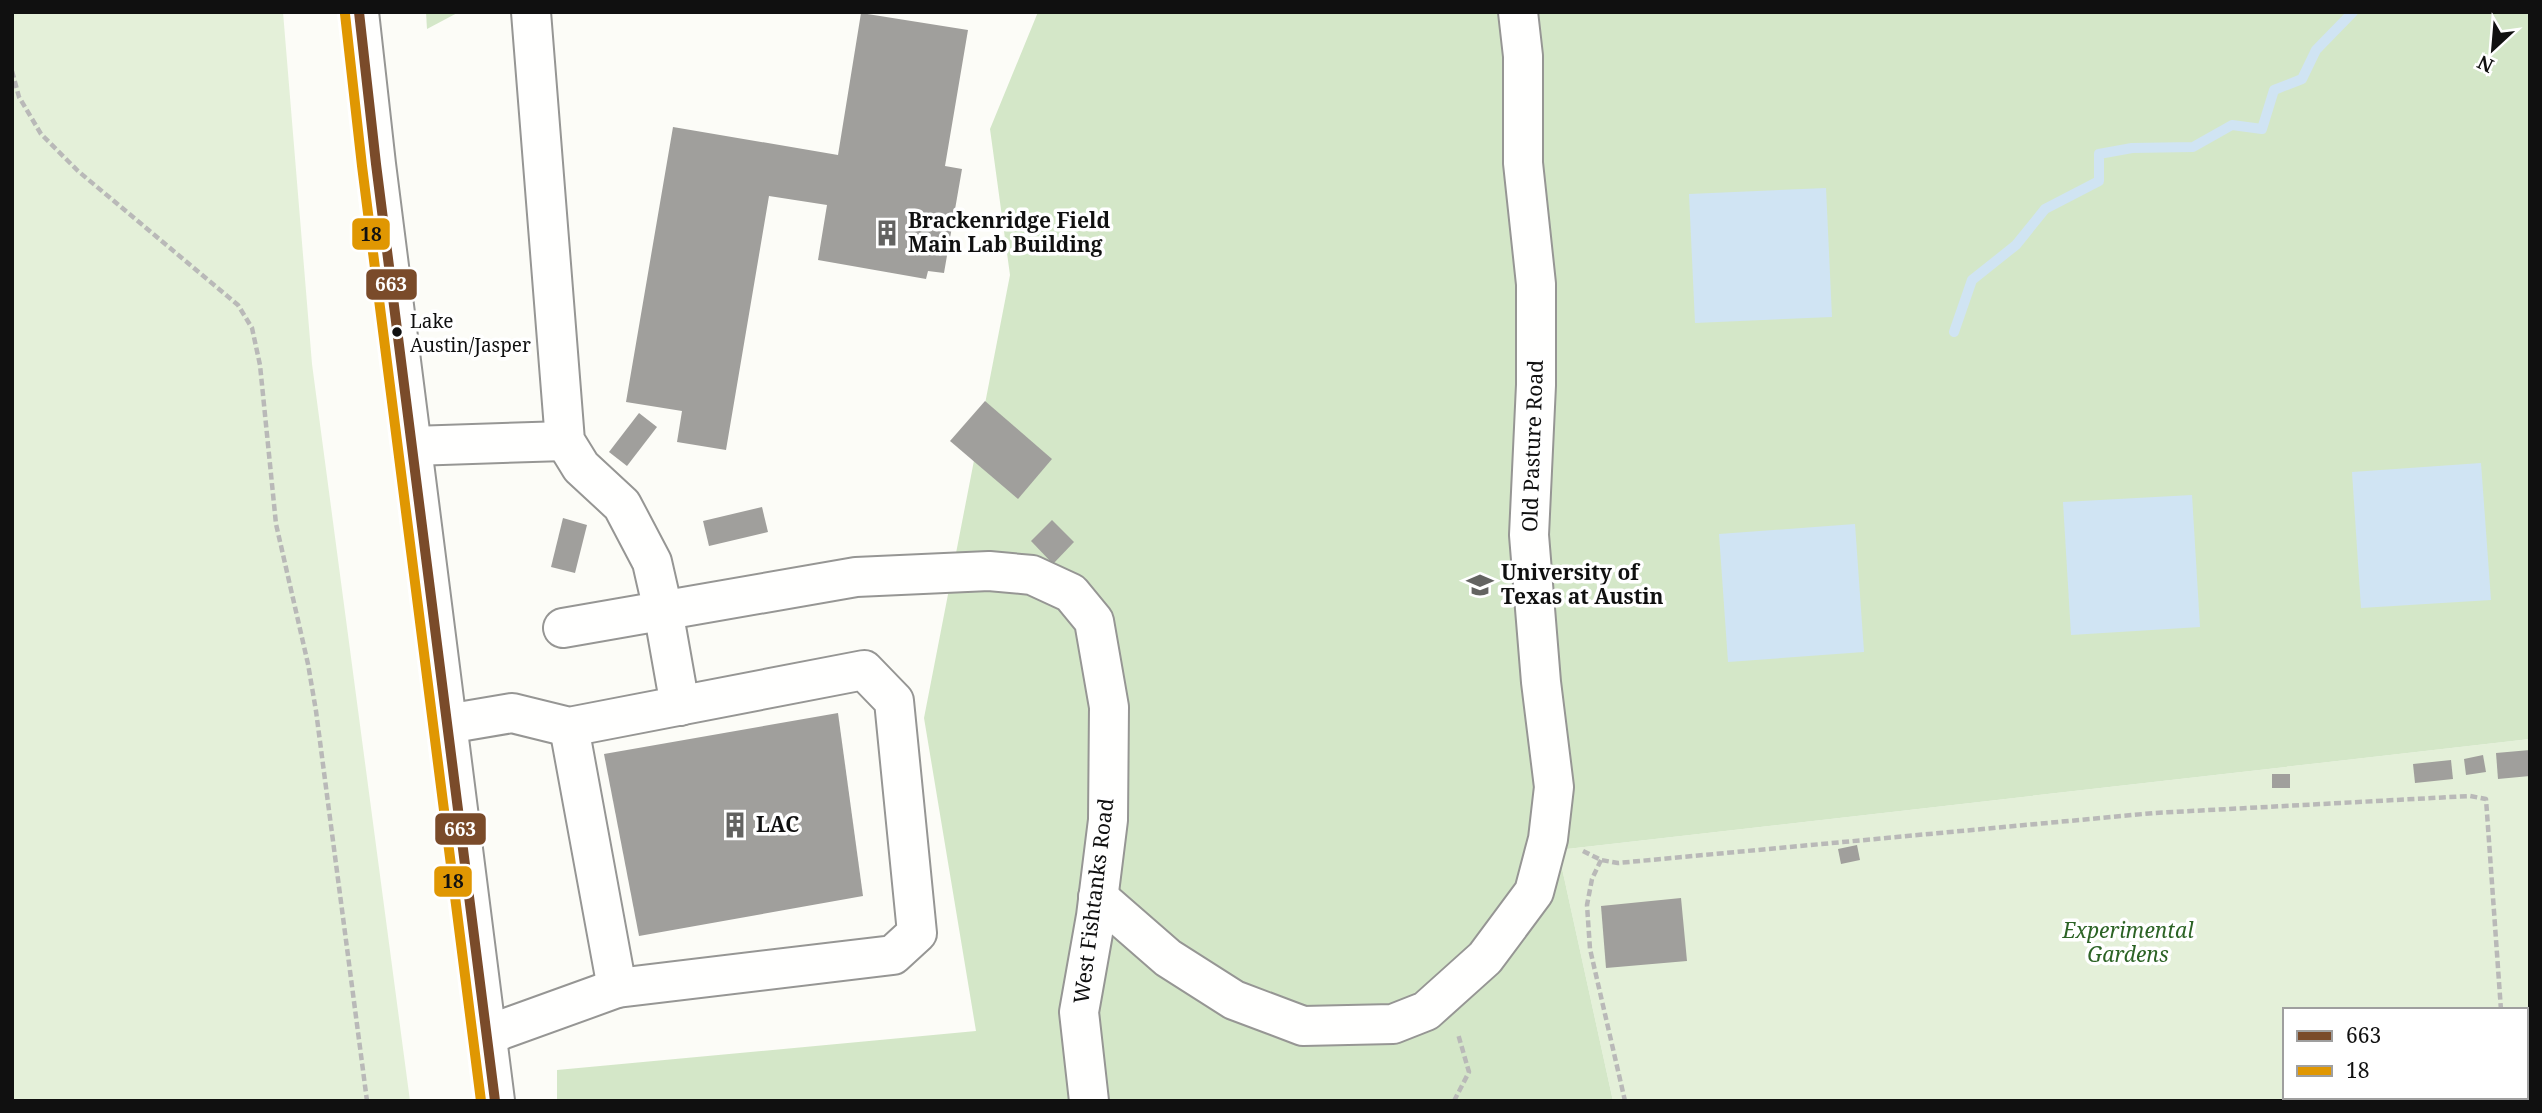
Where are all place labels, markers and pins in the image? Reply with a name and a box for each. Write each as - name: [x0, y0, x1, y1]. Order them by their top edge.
- place label: Brackenridge Field Main Lab Building: [908, 206, 1110, 258]
- building icon: Brackenridge Field Main Lab Building: [872, 218, 902, 248]
- place label: Lake Austin/Jasper: [410, 308, 531, 358]
- marker: Lake Austin/Jasper: [390, 325, 404, 339]
- place label: University of Texas at Austin: [1501, 558, 1664, 610]
- school or university icon: University of Texas at Austin: [1465, 570, 1495, 600]
- building icon: LAC: [720, 810, 750, 840]
- place label: LAC: [756, 810, 799, 838]

